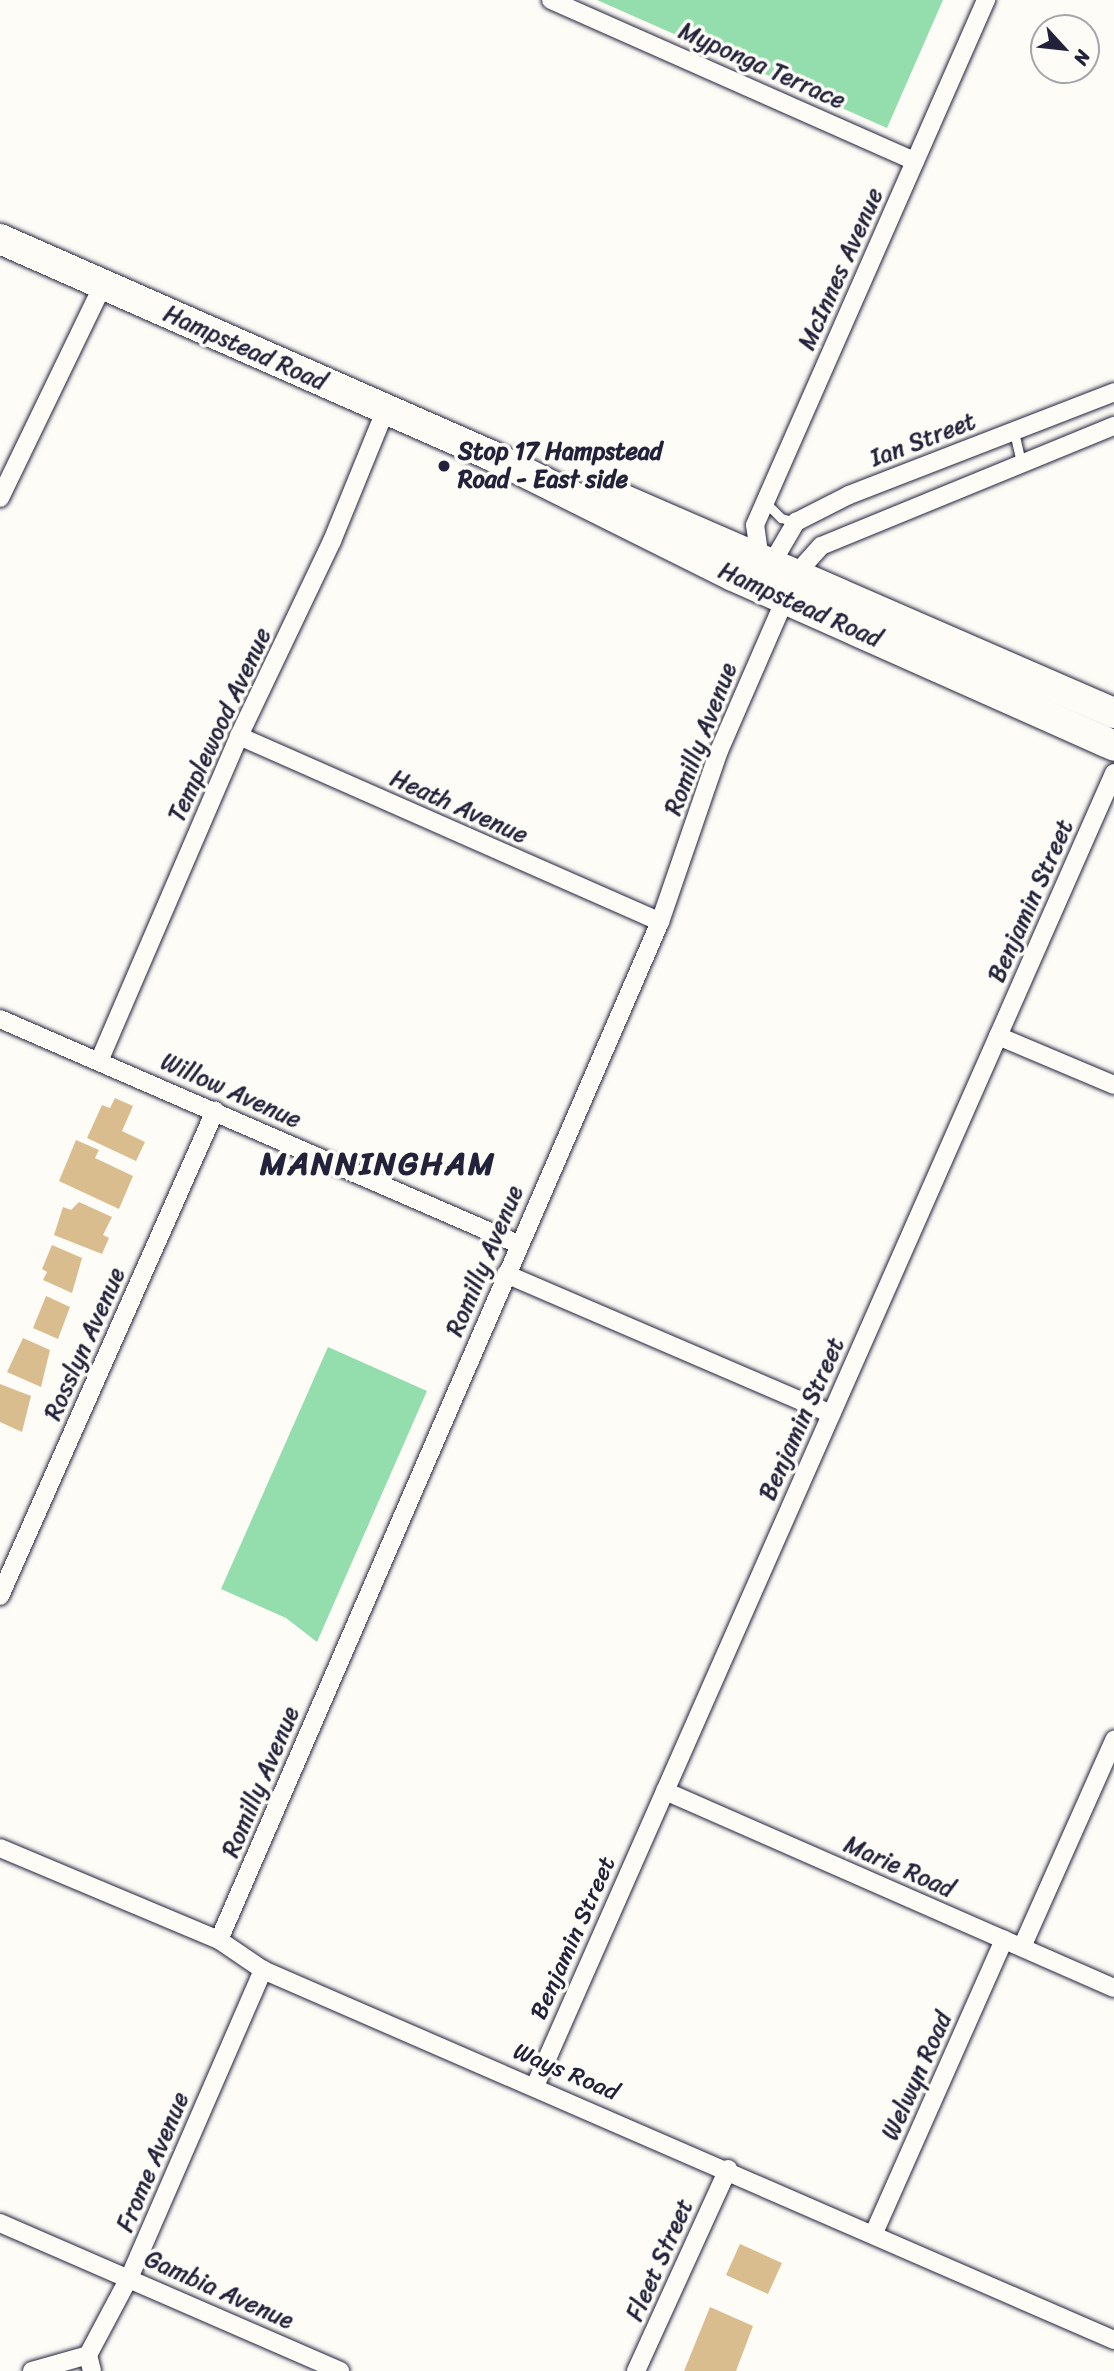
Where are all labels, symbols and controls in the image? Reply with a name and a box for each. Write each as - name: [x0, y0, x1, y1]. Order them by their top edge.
- north arrow: [1030, 14, 1100, 84]
- street label: Myponga Terrace: [674, 16, 850, 116]
- text: N: [1065, 44, 1100, 71]
- street label: McInnes Avenue: [793, 184, 889, 354]
- street label: Hampstead Road: [159, 299, 331, 397]
- street label: Ian Street: [866, 407, 980, 473]
- place label: Stop 17 Hampstead Road - East side: [458, 438, 662, 494]
- marker: Stop 17 Hampstead Road - East side: [436, 458, 452, 474]
- street label: Hampstead Road: [714, 556, 886, 654]
- street label: Templewood Avenue: [163, 624, 277, 826]
- street label: Romilly Avenue: [659, 659, 743, 819]
- street label: Heath Avenue: [386, 764, 532, 850]
- street label: Benjamin Street: [982, 816, 1080, 986]
- street label: Willow Avenue: [156, 1047, 306, 1135]
- district label: MANNINGHAM: [262, 1145, 494, 1183]
- street label: Romilly Avenue: [440, 1181, 530, 1341]
- street label: Rosslyn Avenue: [39, 1263, 131, 1425]
- street label: Benjamin Street: [753, 1334, 851, 1504]
- street label: Romilly Avenue: [216, 1702, 306, 1862]
- street label: Marie Road: [840, 1830, 958, 1904]
- street label: Benjamin Street: [524, 1853, 622, 2023]
- street label: Welwyn Road: [876, 2007, 958, 2145]
- street label: Ways Road: [509, 2037, 623, 2107]
- street label: Frome Avenue: [111, 2088, 195, 2236]
- street label: Fleet Street: [620, 2194, 700, 2326]
- street label: Gambia Avenue: [140, 2244, 298, 2336]

